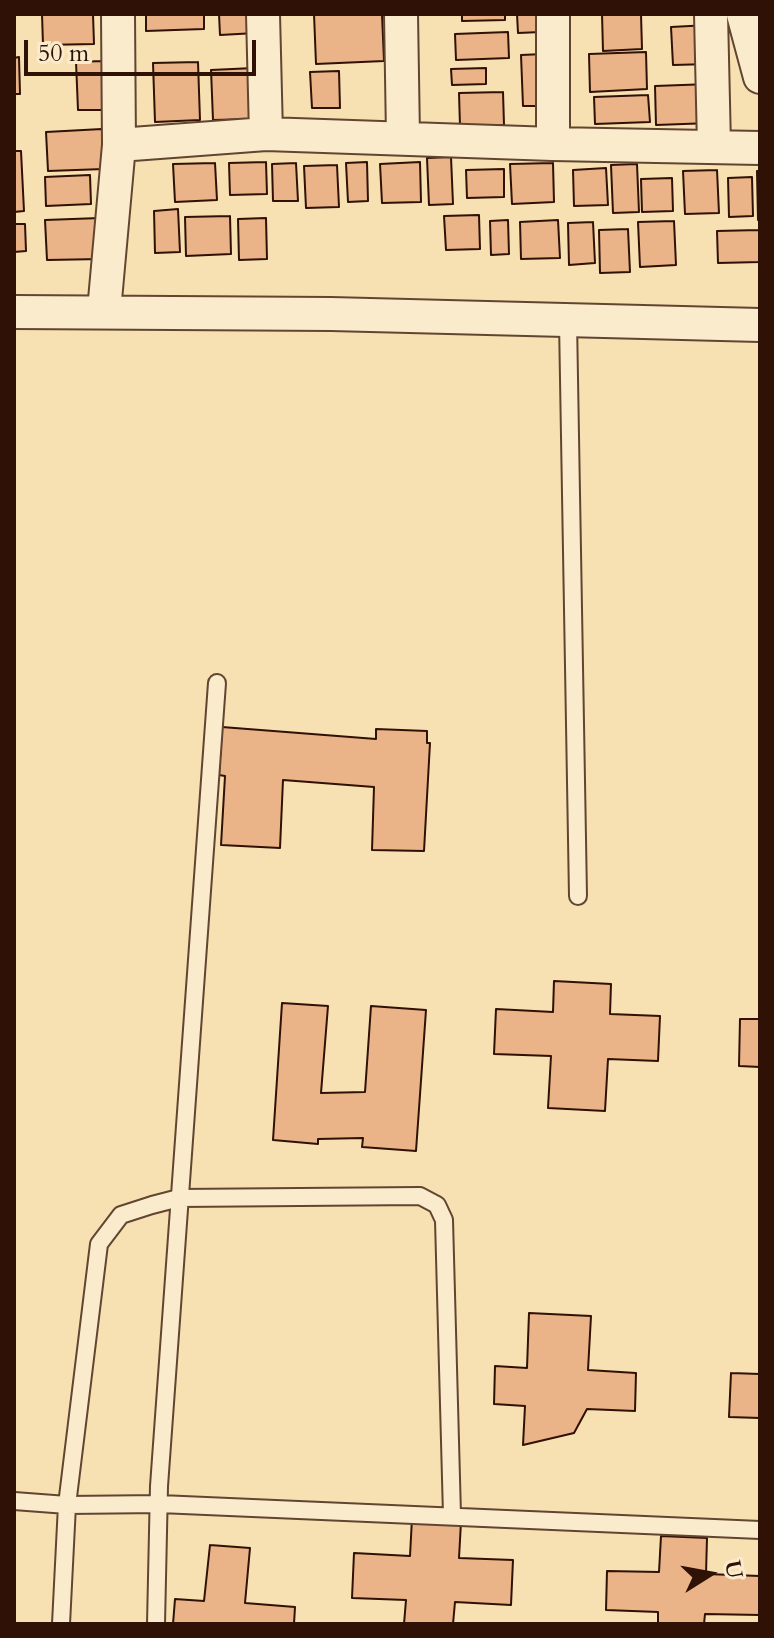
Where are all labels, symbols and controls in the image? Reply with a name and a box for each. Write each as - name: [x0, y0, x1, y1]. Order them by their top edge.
- scale bar: [28, 24, 260, 74]
- text: 50 m: [38, 37, 89, 70]
- north arrow: [670, 1534, 750, 1614]
- text: U: [717, 1558, 750, 1581]

